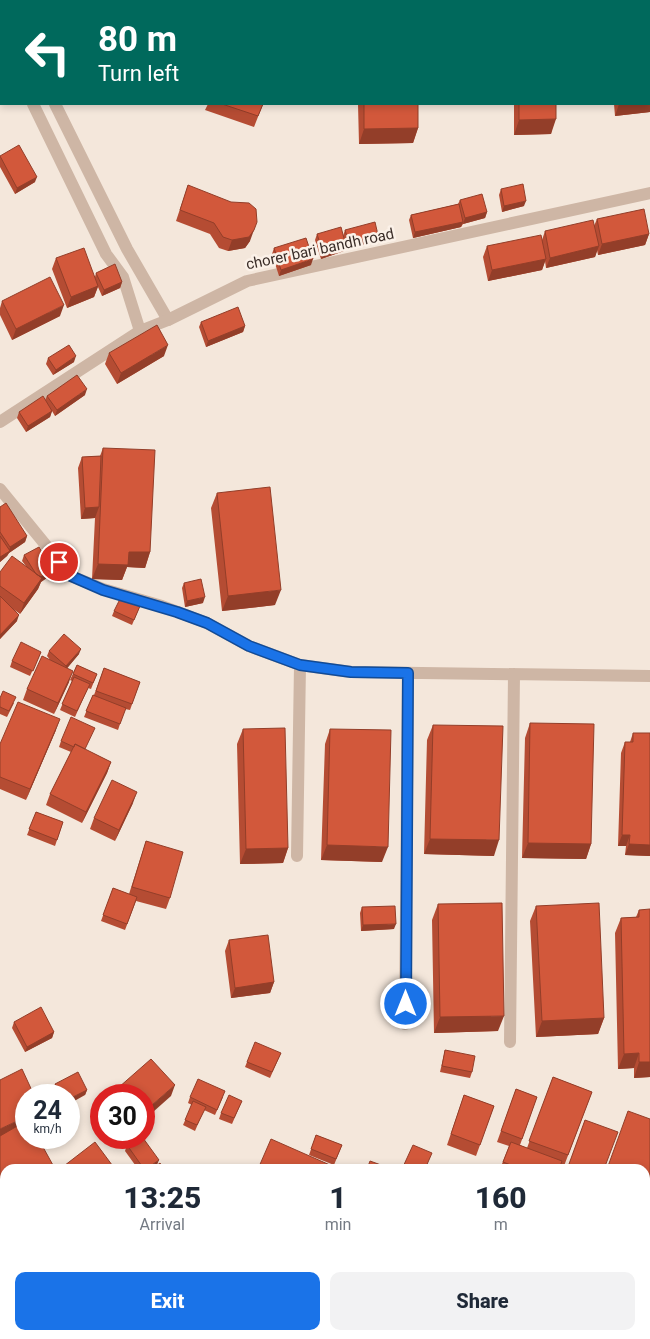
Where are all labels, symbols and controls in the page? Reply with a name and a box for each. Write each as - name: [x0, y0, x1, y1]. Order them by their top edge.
- text: 80 m: [98, 19, 177, 60]
- icon: left: [15, 20, 80, 85]
- text: Turn left: [98, 61, 179, 86]
- street label: chorer bari bandh road: [244, 225, 396, 273]
- pin: [38, 541, 80, 583]
- icon: arrive: [45, 548, 73, 576]
- position arrow: [379, 977, 431, 1029]
- speed limit sign: 30: [90, 1084, 155, 1149]
- text: 24: [33, 1096, 62, 1125]
- text: km/h: [33, 1122, 62, 1136]
- text: 13:25: [123, 1180, 201, 1215]
- text: 1: [329, 1180, 347, 1215]
- text: 160: [475, 1180, 527, 1215]
- text: Arrival: [140, 1215, 185, 1234]
- text: min: [325, 1215, 351, 1234]
- text: m: [494, 1215, 508, 1234]
- button: Exit: [15, 1272, 320, 1330]
- button: Share: [330, 1272, 635, 1330]

